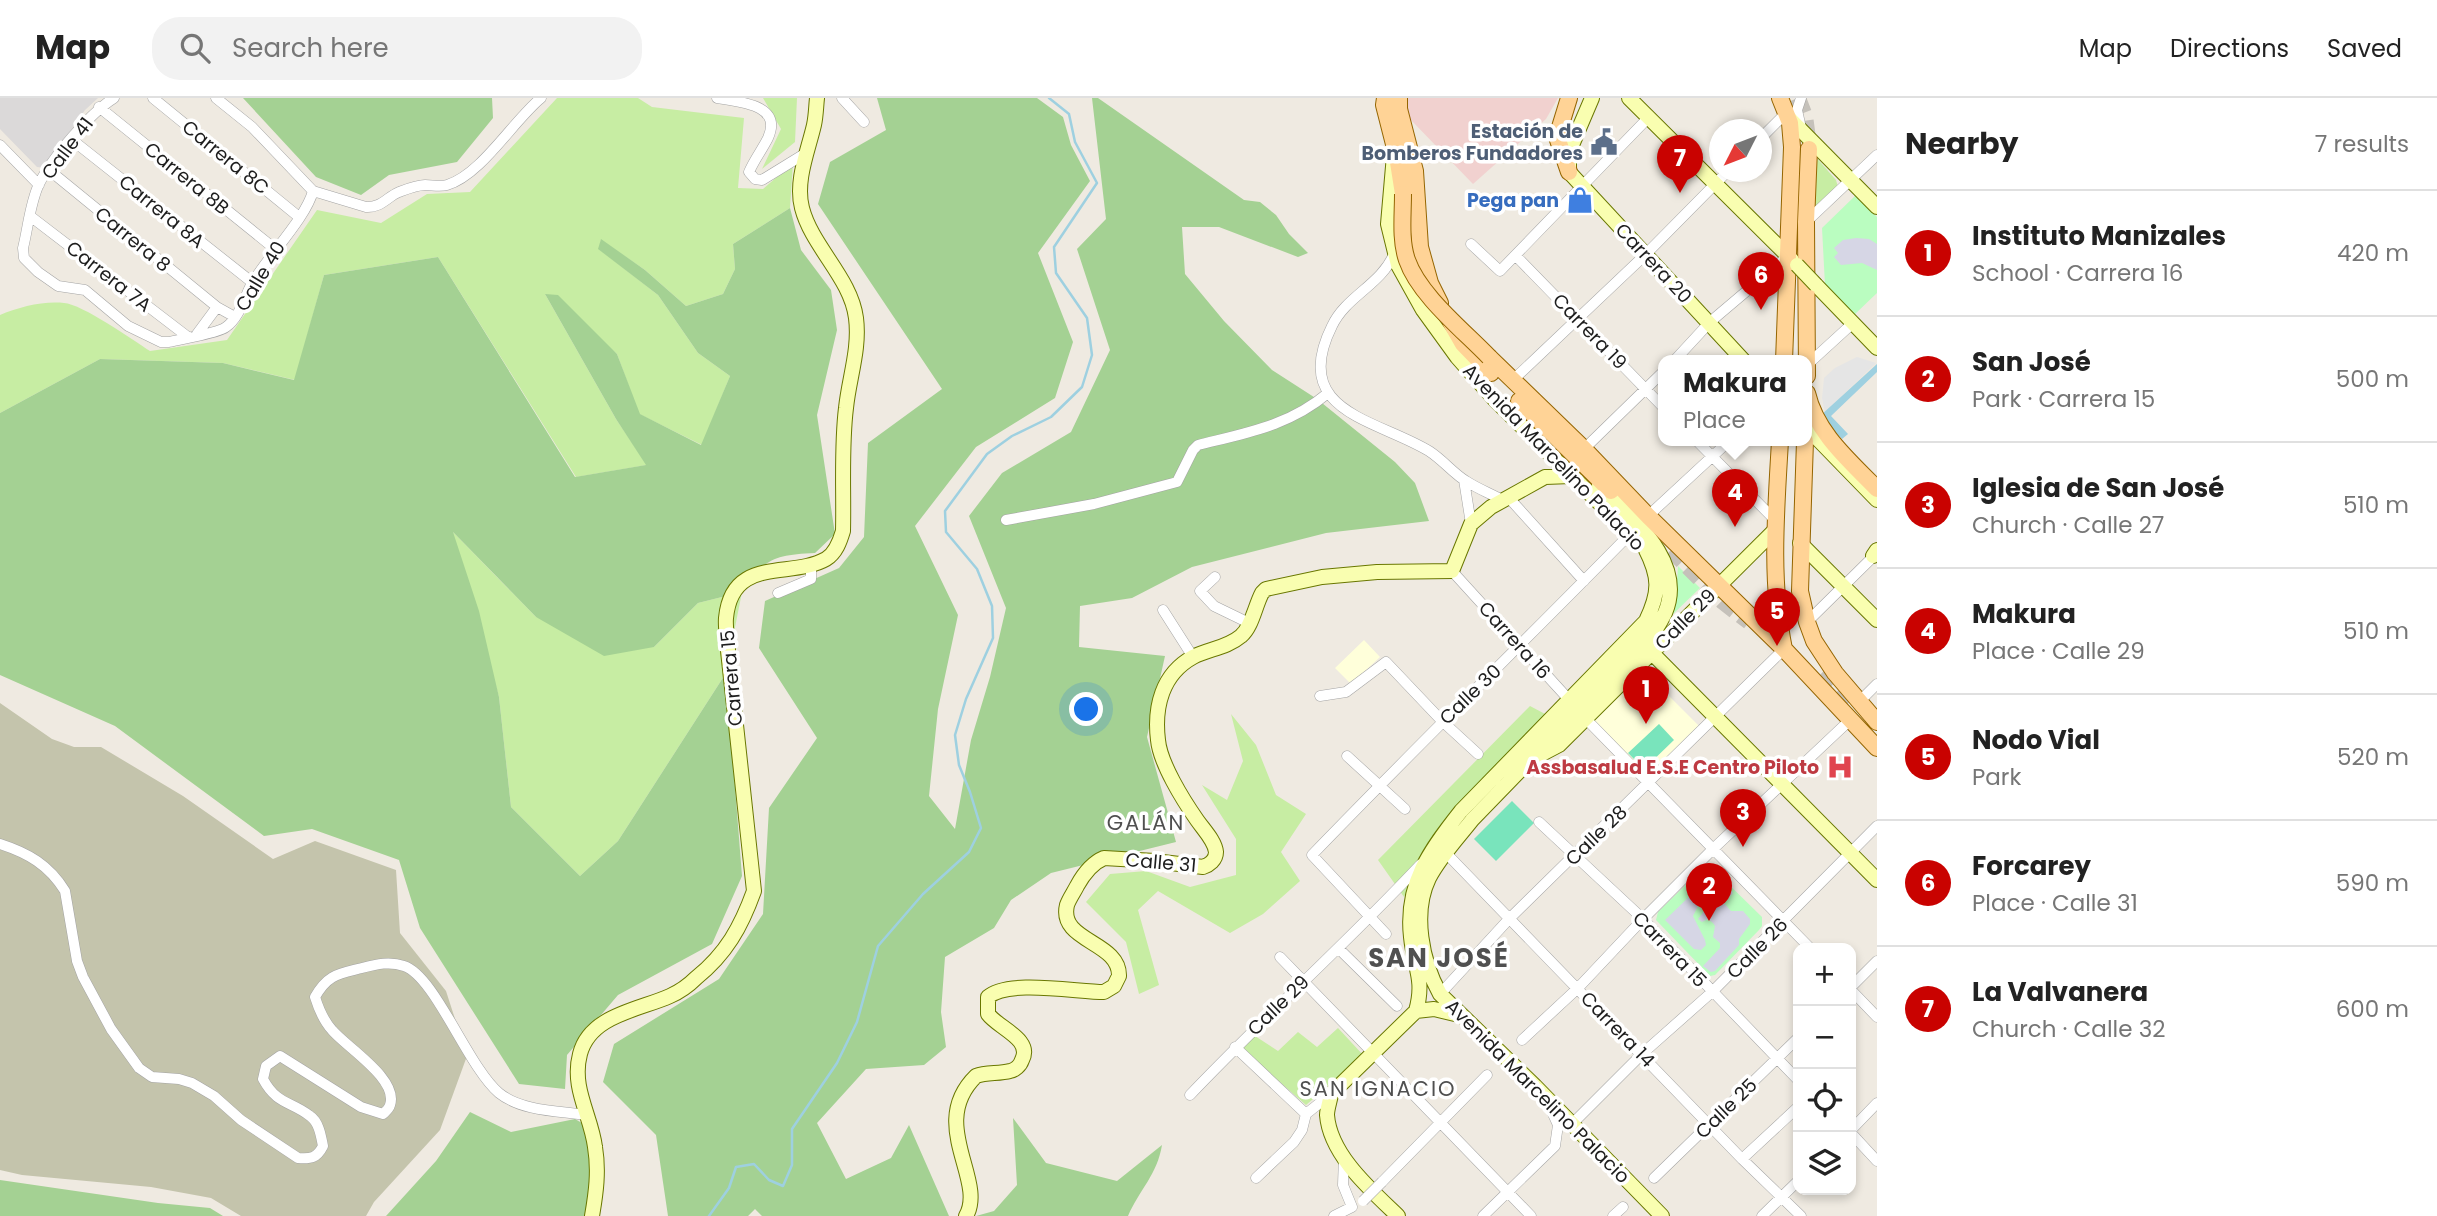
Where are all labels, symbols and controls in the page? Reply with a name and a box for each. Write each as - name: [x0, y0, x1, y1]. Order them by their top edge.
- search box: [152, 17, 642, 80]
- text: Map: [35, 24, 110, 71]
- icon: search: [176, 29, 214, 67]
- text: Search here: [232, 30, 389, 66]
- text: Map: [2079, 32, 2132, 65]
- text: Directions: [2170, 32, 2289, 65]
- text: Saved: [2327, 32, 2402, 65]
- street label: Calle 41: [35, 112, 100, 185]
- street label: Carrera 8C: [176, 114, 275, 201]
- place label: Estación de Bomberos Fundadores: [1362, 118, 1583, 167]
- north arrow: [1709, 119, 1772, 182]
- text: Nearby: [1905, 122, 2019, 165]
- public building icon: Estación de Bomberos Fundadores: [1589, 127, 1619, 157]
- text: 7 results: [2315, 128, 2409, 160]
- pin: 7: [1657, 135, 1703, 193]
- street label: Carrera 8B: [139, 136, 235, 221]
- street label: Carrera 8A: [115, 170, 209, 252]
- shop icon: Pega pan: [1565, 185, 1595, 215]
- place label: Pega pan: [1467, 187, 1559, 214]
- street label: Carrera 8: [91, 202, 175, 276]
- street label: Carrera 20: [1609, 217, 1698, 310]
- text: Instituto Manizales: [1972, 218, 2226, 254]
- street label: Carrera 7A: [60, 234, 157, 318]
- street label: Calle 40: [229, 236, 292, 316]
- text: 1: [1924, 237, 1932, 269]
- text: 420 m: [2337, 237, 2409, 269]
- pin: 6: [1738, 252, 1784, 310]
- text: School · Carrera 16: [1972, 257, 2183, 289]
- street label: Carrera 19: [1546, 287, 1633, 375]
- text: San José: [1972, 344, 2091, 380]
- popup: [1658, 355, 1812, 446]
- street label: Avenida Marcelino Palacio: [1457, 358, 1651, 557]
- text: 2: [1921, 363, 1935, 395]
- text: 500 m: [2336, 363, 2409, 395]
- text: Makura: [1683, 365, 1787, 401]
- text: Park · Carrera 15: [1972, 383, 2155, 415]
- text: Place: [1683, 404, 1746, 436]
- pin: 4: [1712, 469, 1758, 527]
- text: Iglesia de San José: [1972, 470, 2224, 506]
- text: 3: [1921, 489, 1935, 521]
- text: 510 m: [2343, 489, 2409, 521]
- text: Church · Calle 27: [1972, 509, 2164, 541]
- street label: Calle 29: [1649, 583, 1722, 656]
- pin: 5: [1754, 588, 1800, 646]
- street label: Carrera 16: [1472, 595, 1557, 685]
- text: Makura: [1972, 596, 2076, 632]
- text: 4: [1920, 615, 1936, 647]
- text: 510 m: [2343, 615, 2409, 647]
- street label: Carrera 15: [714, 629, 749, 727]
- text: Place · Calle 29: [1972, 635, 2145, 667]
- street label: Calle 30: [1433, 658, 1507, 731]
- pin: 1: [1623, 666, 1669, 724]
- your location: [1069, 692, 1103, 726]
- text: Nodo Vial: [1972, 722, 2100, 758]
- text: 5: [1921, 741, 1935, 773]
- text: 520 m: [2337, 741, 2409, 773]
- hospital icon: Assbasalud E.S.E Centro Piloto: [1825, 752, 1855, 782]
- place label: Assbasalud E.S.E Centro Piloto: [1526, 754, 1819, 781]
- text: Park: [1972, 761, 2021, 793]
- pin: 3: [1720, 789, 1766, 847]
- street label: Calle 28: [1559, 799, 1633, 872]
- district label: GALÁN: [1107, 808, 1185, 837]
- street label: Calle 31: [1124, 846, 1197, 879]
- text: Forcarey: [1972, 848, 2091, 884]
- pin: 2: [1686, 863, 1732, 921]
- text: 6: [1921, 867, 1935, 899]
- text: 590 m: [2336, 867, 2409, 899]
- text: Place · Calle 31: [1972, 887, 2138, 919]
- street label: Carrera 15: [1626, 905, 1713, 993]
- street label: Calle 26: [1721, 912, 1794, 985]
- district label: SAN JOSÉ: [1368, 940, 1510, 976]
- map controls: [1793, 943, 1856, 1195]
- button: +: [1793, 943, 1856, 1006]
- street label: Calle 29: [1241, 969, 1315, 1042]
- text: La Valvanera: [1972, 974, 2148, 1010]
- street label: Carrera 14: [1574, 985, 1661, 1073]
- street label: Avenida Marcelino Palacio: [1439, 993, 1636, 1190]
- text: 7: [1922, 993, 1934, 1025]
- text: 600 m: [2336, 993, 2409, 1025]
- button: −: [1793, 1006, 1856, 1069]
- text: Church · Calle 32: [1972, 1013, 2165, 1045]
- button: locate: [1793, 1069, 1856, 1132]
- street label: Calle 25: [1689, 1072, 1763, 1145]
- district label: SAN IGNACIO: [1299, 1074, 1457, 1103]
- button: layers: [1793, 1132, 1856, 1195]

